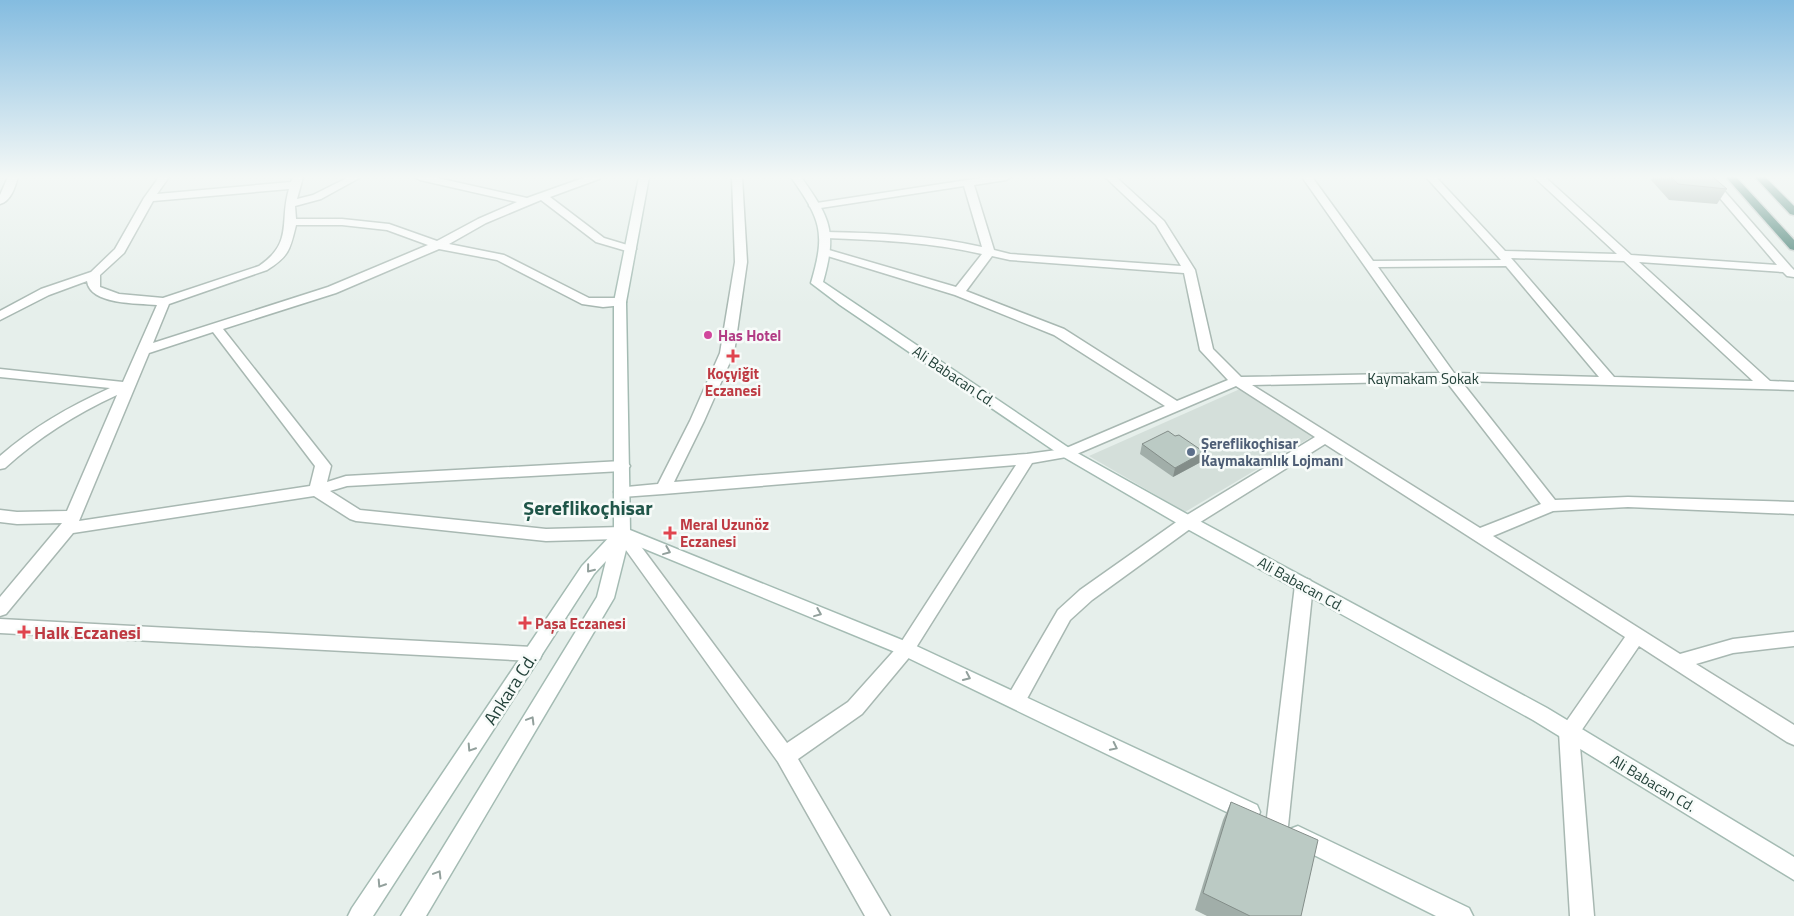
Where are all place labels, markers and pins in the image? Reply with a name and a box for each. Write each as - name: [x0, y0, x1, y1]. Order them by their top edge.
- place label: Has Hotel: [718, 324, 781, 347]
- marker: Has Hotel: [702, 329, 714, 341]
- marker: Koçyiğit Eczanesi: [727, 350, 739, 362]
- place label: Koçyiğit Eczanesi: [705, 362, 761, 402]
- place label: Şereflikoçhisar Kaymakamlık Lojmanı: [1201, 432, 1343, 472]
- marker: Şereflikoçhisar Kaymakamlık Lojmanı: [1185, 446, 1197, 458]
- place label: Meral Uzunöz Eczanesi: [680, 513, 769, 553]
- marker: Meral Uzunöz Eczanesi: [664, 527, 676, 539]
- place label: Paşa Eczanesi: [535, 612, 626, 635]
- marker: Paşa Eczanesi: [519, 617, 531, 629]
- place label: Halk Eczanesi: [34, 619, 141, 646]
- marker: Halk Eczanesi: [18, 626, 30, 638]

